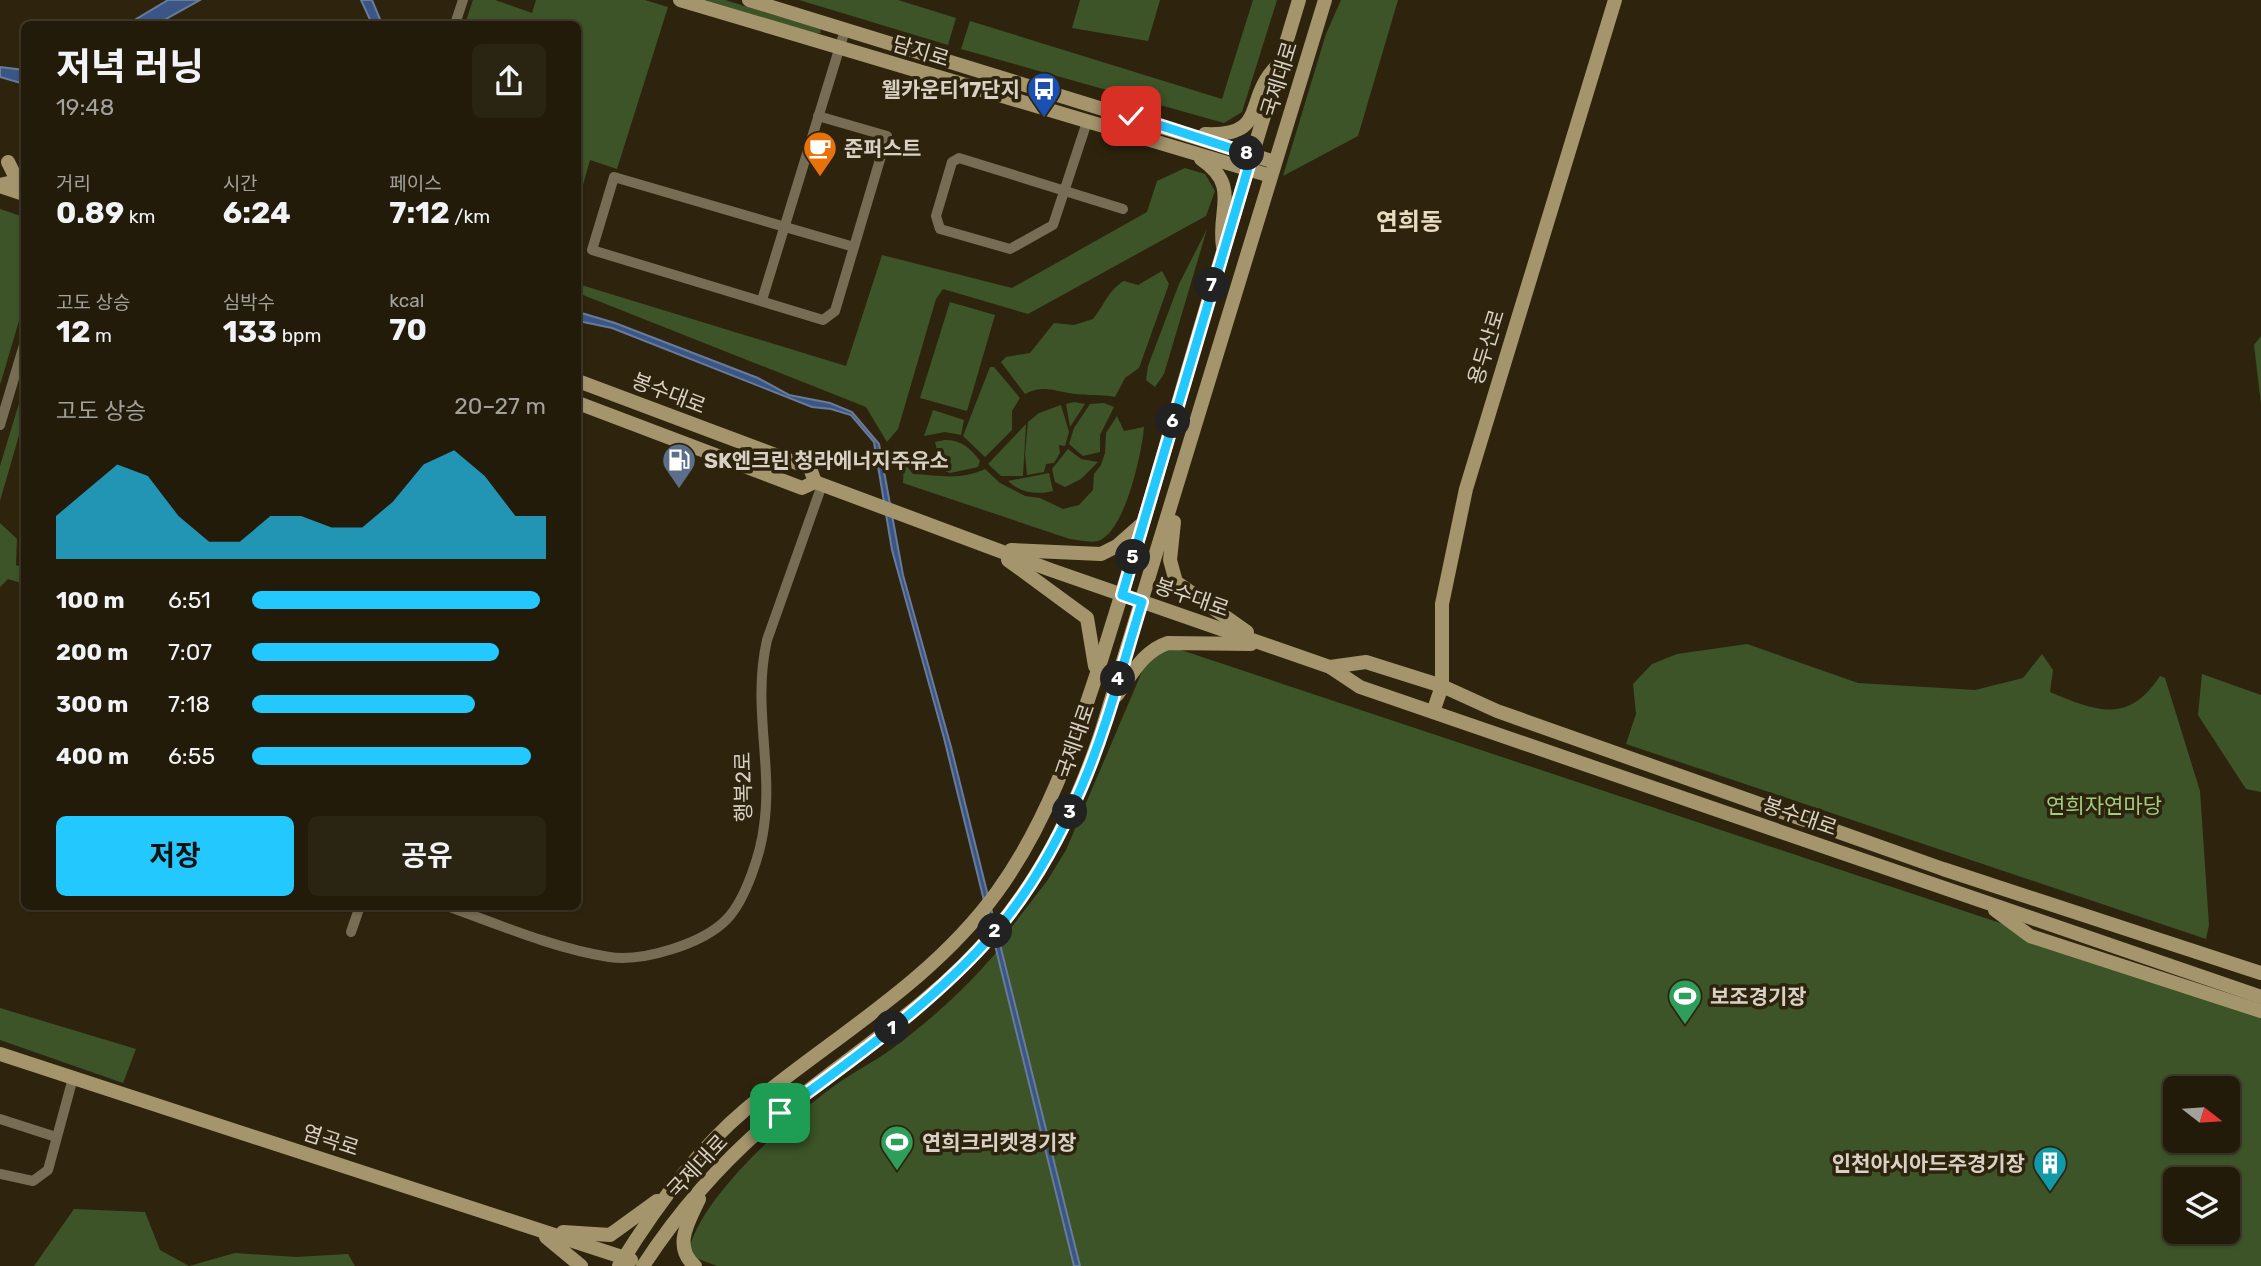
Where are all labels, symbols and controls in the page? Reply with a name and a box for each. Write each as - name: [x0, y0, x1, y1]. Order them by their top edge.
- street label: 담지로: [890, 31, 952, 71]
- street label: 국제대로: [1256, 38, 1302, 120]
- text: 저녁 러닝: [56, 44, 204, 90]
- button: share: [472, 44, 546, 118]
- bus stop icon: 웰카운티17단지: [1025, 70, 1063, 119]
- place label: 웰카운티17단지: [882, 77, 1020, 102]
- pin: [1101, 86, 1161, 146]
- text: 19:48: [56, 93, 114, 121]
- icon: check: [1112, 97, 1150, 135]
- cafe icon: 준퍼스트: [801, 129, 839, 178]
- place label: 준퍼스트: [844, 136, 921, 161]
- pin: 8: [1230, 136, 1264, 170]
- text: 8: [1240, 141, 1253, 164]
- text: 거리: [56, 172, 91, 195]
- text: 시간: [223, 172, 258, 195]
- text: 페이스: [389, 172, 442, 195]
- text: 0.89: [56, 195, 124, 231]
- text: 6:24: [223, 195, 291, 231]
- text: 7:12: [389, 195, 450, 231]
- text: km: [124, 205, 155, 228]
- text: /km: [450, 205, 490, 228]
- district label: 연희동: [1376, 208, 1442, 236]
- pin: 7: [1194, 268, 1230, 302]
- text: 7: [1206, 273, 1217, 296]
- text: kcal: [389, 289, 424, 312]
- text: 고도 상승: [56, 291, 131, 314]
- text: 심박수: [223, 291, 275, 314]
- street label: 용두산로: [1463, 306, 1509, 388]
- text: 70: [389, 312, 427, 348]
- text: 12: [56, 314, 90, 350]
- text: 133: [223, 314, 277, 350]
- text: m: [90, 324, 112, 347]
- text: bpm: [277, 324, 321, 347]
- street label: 봉수대로: [628, 367, 710, 419]
- text: 20–27 m: [454, 392, 546, 420]
- text: 고도 상승: [56, 397, 146, 425]
- pin: 6: [1156, 404, 1190, 438]
- text: 6: [1166, 409, 1179, 432]
- fuel station icon: SK엔크린 청라에너지주유소: [660, 441, 698, 490]
- place label: SK엔크린 청라에너지주유소: [704, 448, 949, 473]
- pin: 5: [1116, 540, 1150, 574]
- text: 5: [1126, 545, 1139, 568]
- street label: 봉수대로: [1151, 573, 1233, 621]
- text: 100 m: [56, 586, 125, 614]
- text: 6:51: [168, 586, 211, 614]
- text: 200 m: [56, 638, 128, 666]
- text: 7:07: [168, 638, 212, 666]
- pin: 4: [1100, 662, 1136, 696]
- text: 4: [1111, 667, 1124, 690]
- text: 300 m: [56, 690, 128, 718]
- text: 7:18: [168, 690, 210, 718]
- street label: 국제대로: [1051, 700, 1099, 782]
- text: 400 m: [56, 742, 129, 770]
- text: 6:55: [168, 742, 215, 770]
- street label: 행복2로: [730, 752, 756, 822]
- street label: 봉수대로: [1759, 792, 1841, 840]
- park label: 연희자연마당: [2046, 793, 2162, 818]
- pin: 3: [1052, 794, 1088, 830]
- text: 3: [1063, 800, 1076, 823]
- button: 저장: [56, 816, 294, 896]
- button: 공유: [308, 816, 546, 896]
- pin: 2: [978, 914, 1012, 948]
- text: 2: [988, 919, 1001, 942]
- sports icon: 보조경기장: [1666, 977, 1704, 1026]
- place label: 보조경기장: [1710, 984, 1807, 1009]
- pin: 1: [874, 1010, 910, 1046]
- text: 1: [887, 1016, 896, 1039]
- north arrow: [2163, 1076, 2240, 1153]
- map controls: [2163, 1076, 2240, 1244]
- pin: [750, 1083, 810, 1143]
- icon: arrive: [761, 1094, 799, 1132]
- street label: 염곡로: [300, 1119, 362, 1161]
- sports icon: 연희크리켓경기장: [878, 1123, 916, 1172]
- street label: 국제대로: [662, 1129, 732, 1203]
- place label: 연희크리켓경기장: [922, 1130, 1077, 1155]
- building icon: 인천아시아드주경기장: [2031, 1144, 2069, 1193]
- place label: 인천아시아드주경기장: [1832, 1151, 2025, 1176]
- button: layers: [2163, 1167, 2240, 1244]

